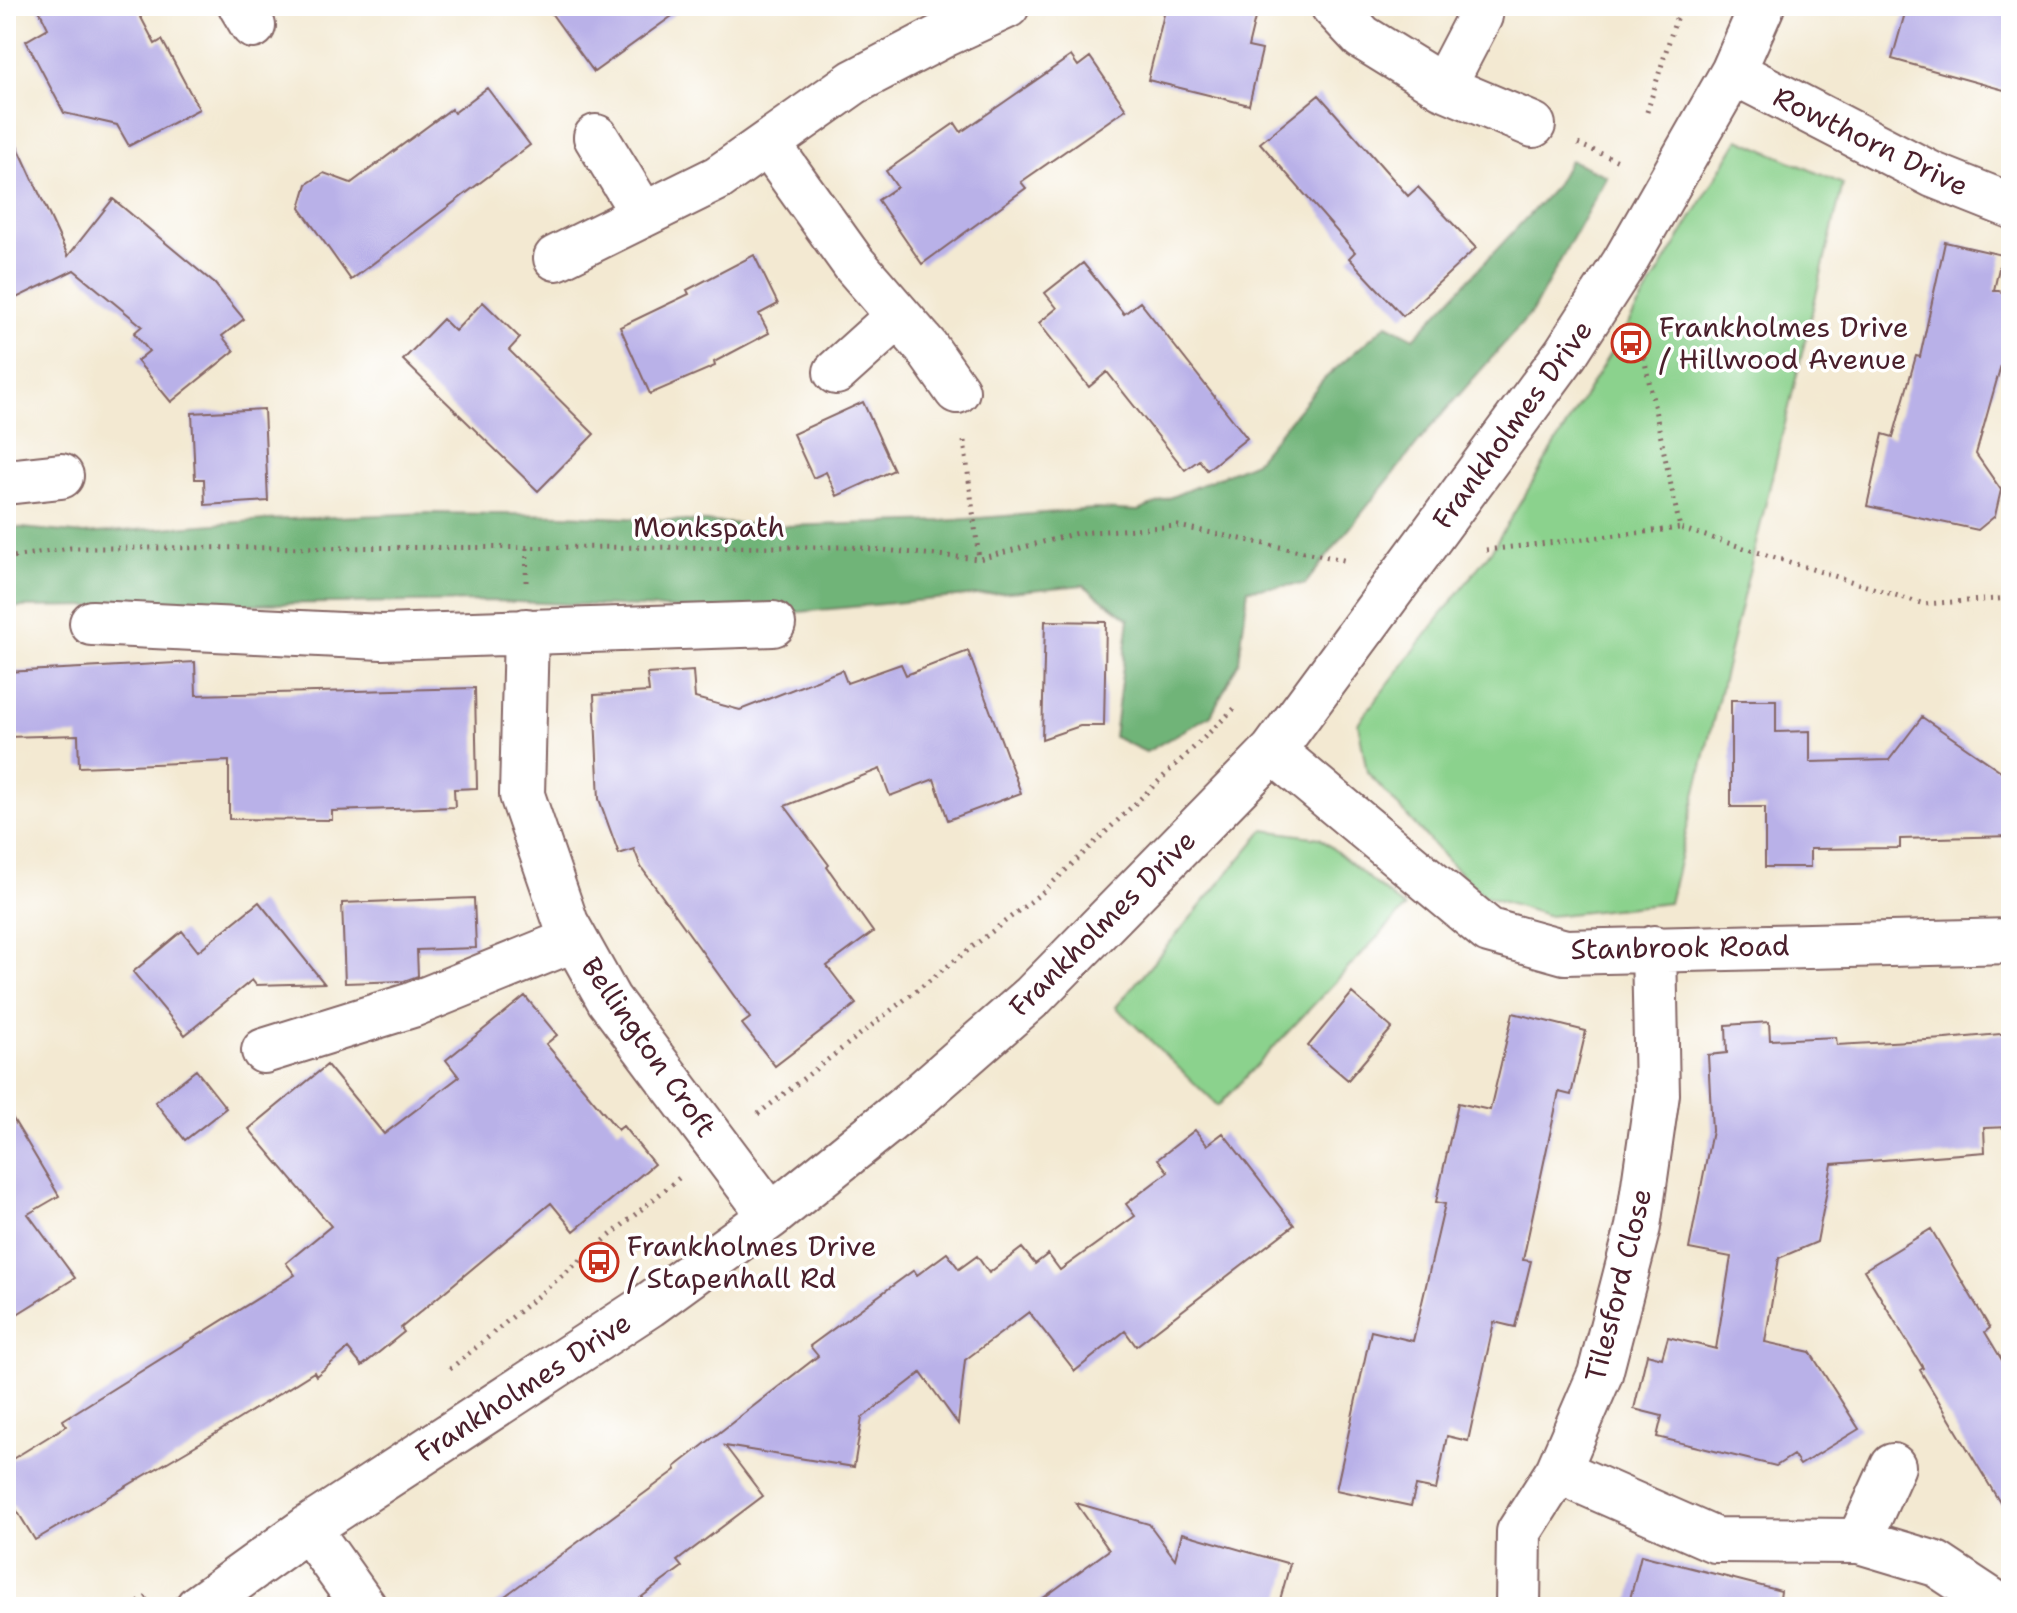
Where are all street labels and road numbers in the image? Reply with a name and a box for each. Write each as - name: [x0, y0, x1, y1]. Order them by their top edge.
- street label: Rowthorn Drive: [1767, 77, 1975, 205]
- street label: Frankholmes Drive: [1423, 312, 1601, 536]
- street label: Monkspath: [633, 508, 785, 546]
- street label: Frankholmes Drive: [1000, 821, 1204, 1025]
- street label: Stanbrook Road: [1570, 926, 1790, 968]
- street label: Bellington Croft: [573, 949, 725, 1145]
- street label: Tilesford Close: [1576, 1184, 1660, 1386]
- street label: Frankholmes Drive: [408, 1303, 638, 1471]

